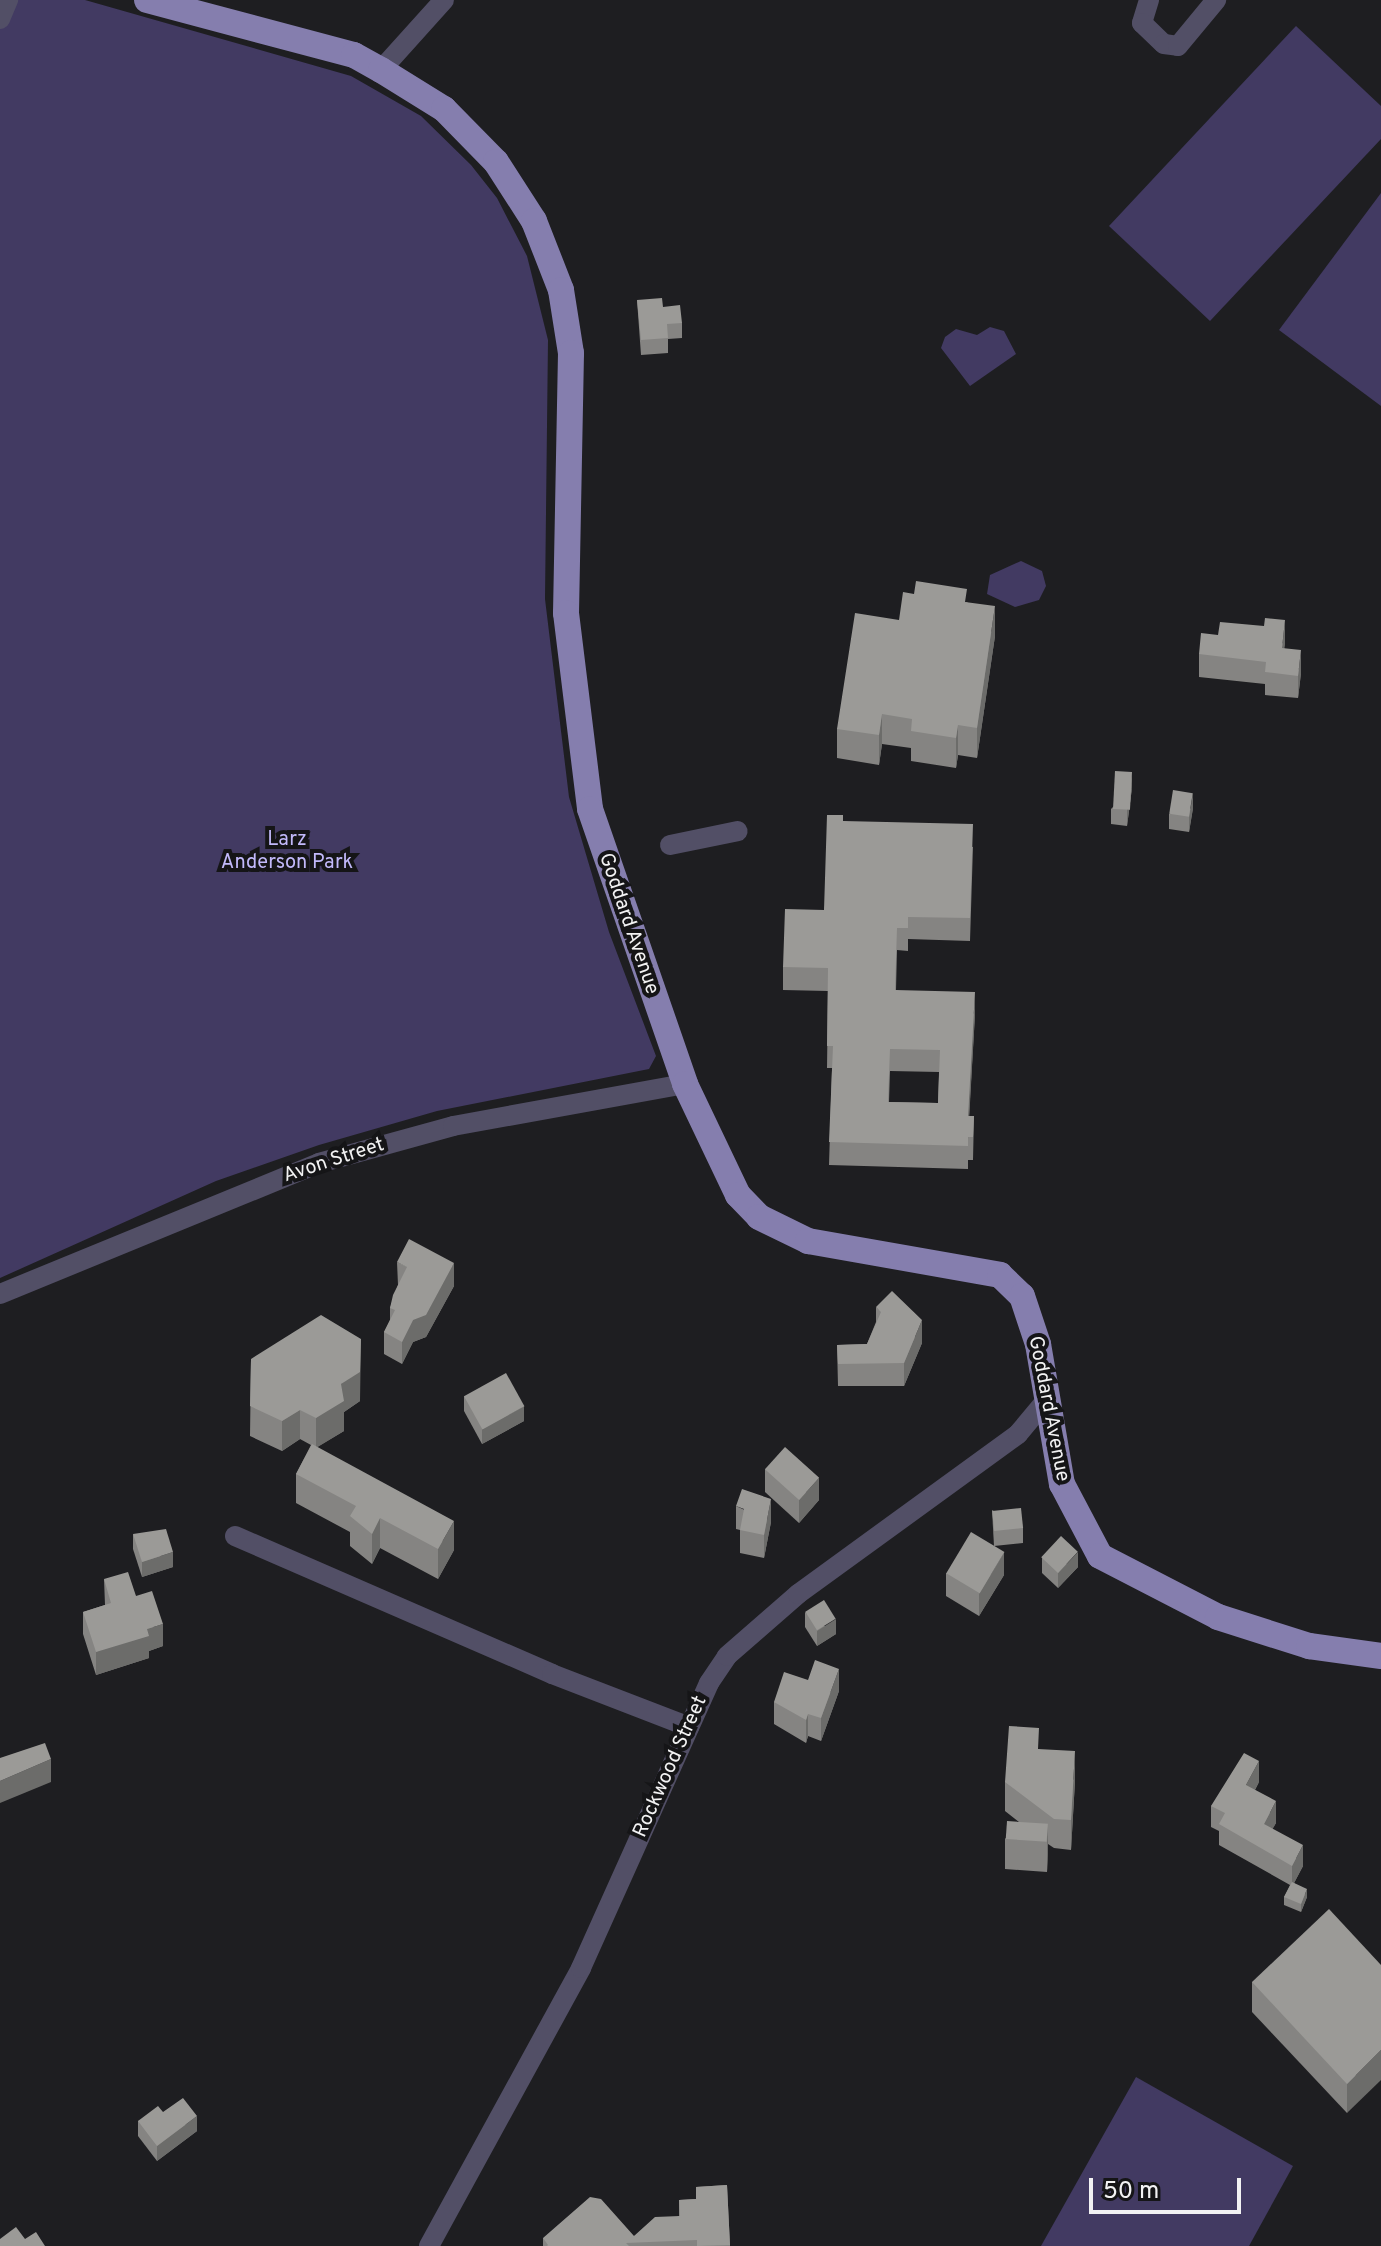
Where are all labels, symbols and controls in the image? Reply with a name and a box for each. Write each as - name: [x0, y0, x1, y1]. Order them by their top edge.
- park label: Larz Anderson Park: [221, 829, 353, 876]
- street label: Goddard Avenue: [592, 850, 664, 998]
- street label: Avon Street: [280, 1133, 388, 1189]
- street label: Goddard Avenue: [1022, 1334, 1074, 1484]
- street label: Rockwood Street: [629, 1692, 713, 1842]
- scale bar: [1093, 2162, 1245, 2212]
- text: 50 m: [1103, 2177, 1159, 2207]

